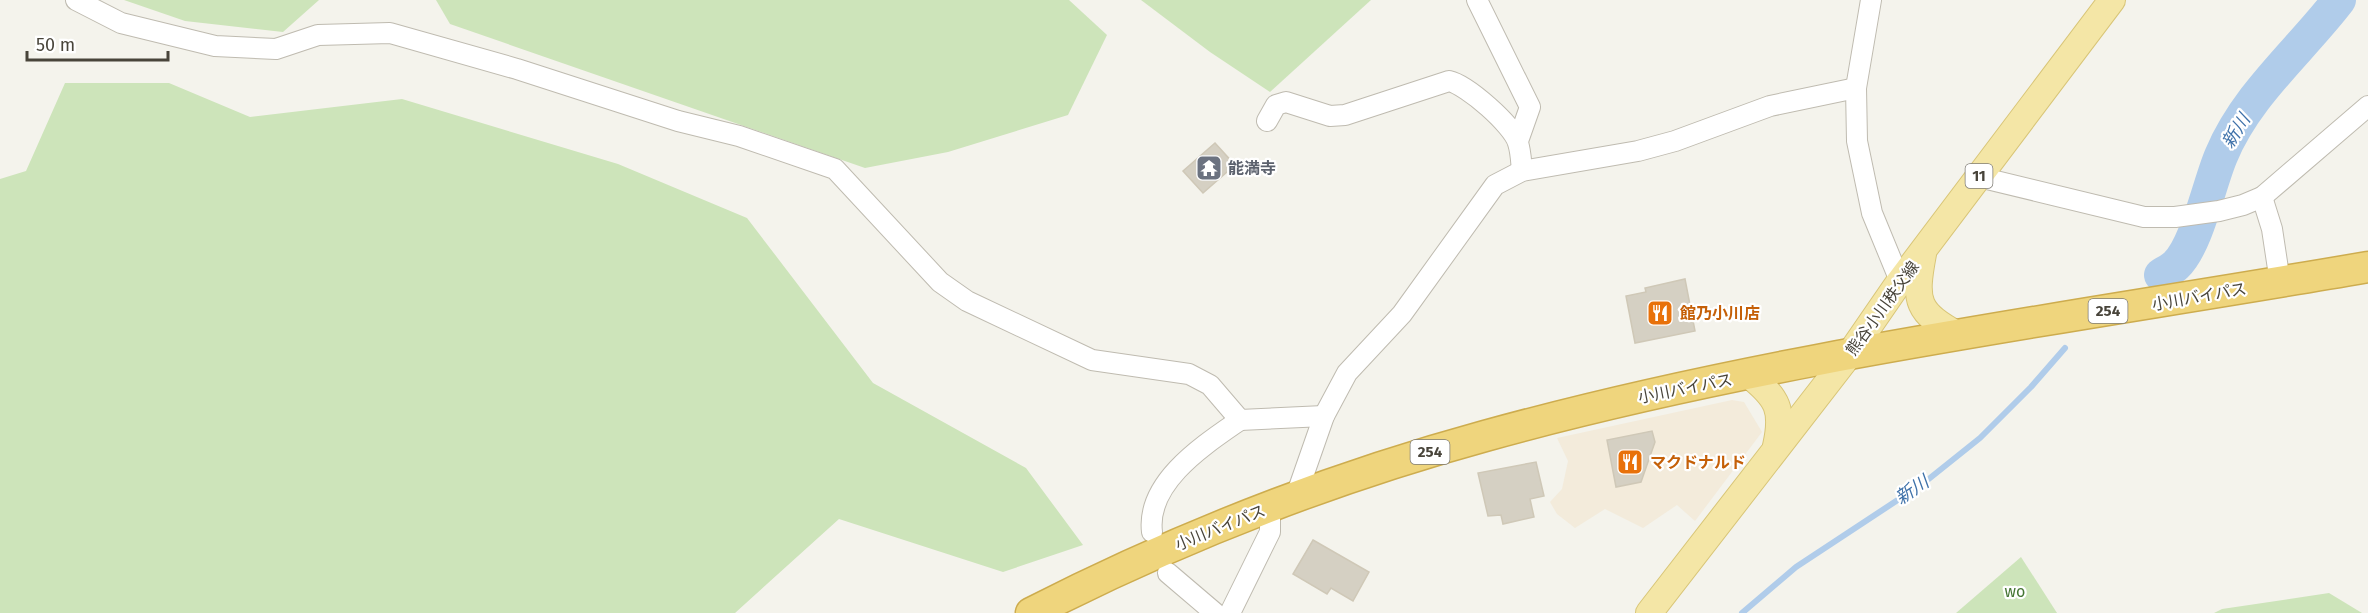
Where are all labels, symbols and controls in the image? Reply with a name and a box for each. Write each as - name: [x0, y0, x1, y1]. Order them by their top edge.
- scale bar: [27, 24, 168, 62]
- text: 50 m: [36, 34, 75, 56]
- water label: 新川: [2217, 108, 2256, 152]
- temple icon: 能満寺: [1194, 153, 1224, 183]
- place label: 能満寺: [1228, 159, 1276, 178]
- road number: 11: [1966, 164, 1992, 188]
- street label: 熊谷小川秩父線: [1842, 257, 1923, 359]
- street label: 小川バイパス: [2150, 279, 2248, 314]
- restaurant icon: 館乃小川店: [1645, 298, 1675, 328]
- road number: 254: [2088, 299, 2128, 323]
- place label: 館乃小川店: [1680, 304, 1760, 323]
- street label: 小川バイパス: [1636, 370, 1734, 407]
- road number: 254: [1410, 440, 1450, 464]
- restaurant icon: マクドナルド: [1615, 447, 1645, 477]
- place label: マクドナルド: [1650, 453, 1746, 472]
- water label: 新川: [1891, 470, 1935, 509]
- street label: 小川バイパス: [1172, 501, 1268, 554]
- park label: wo: [2005, 582, 2025, 601]

